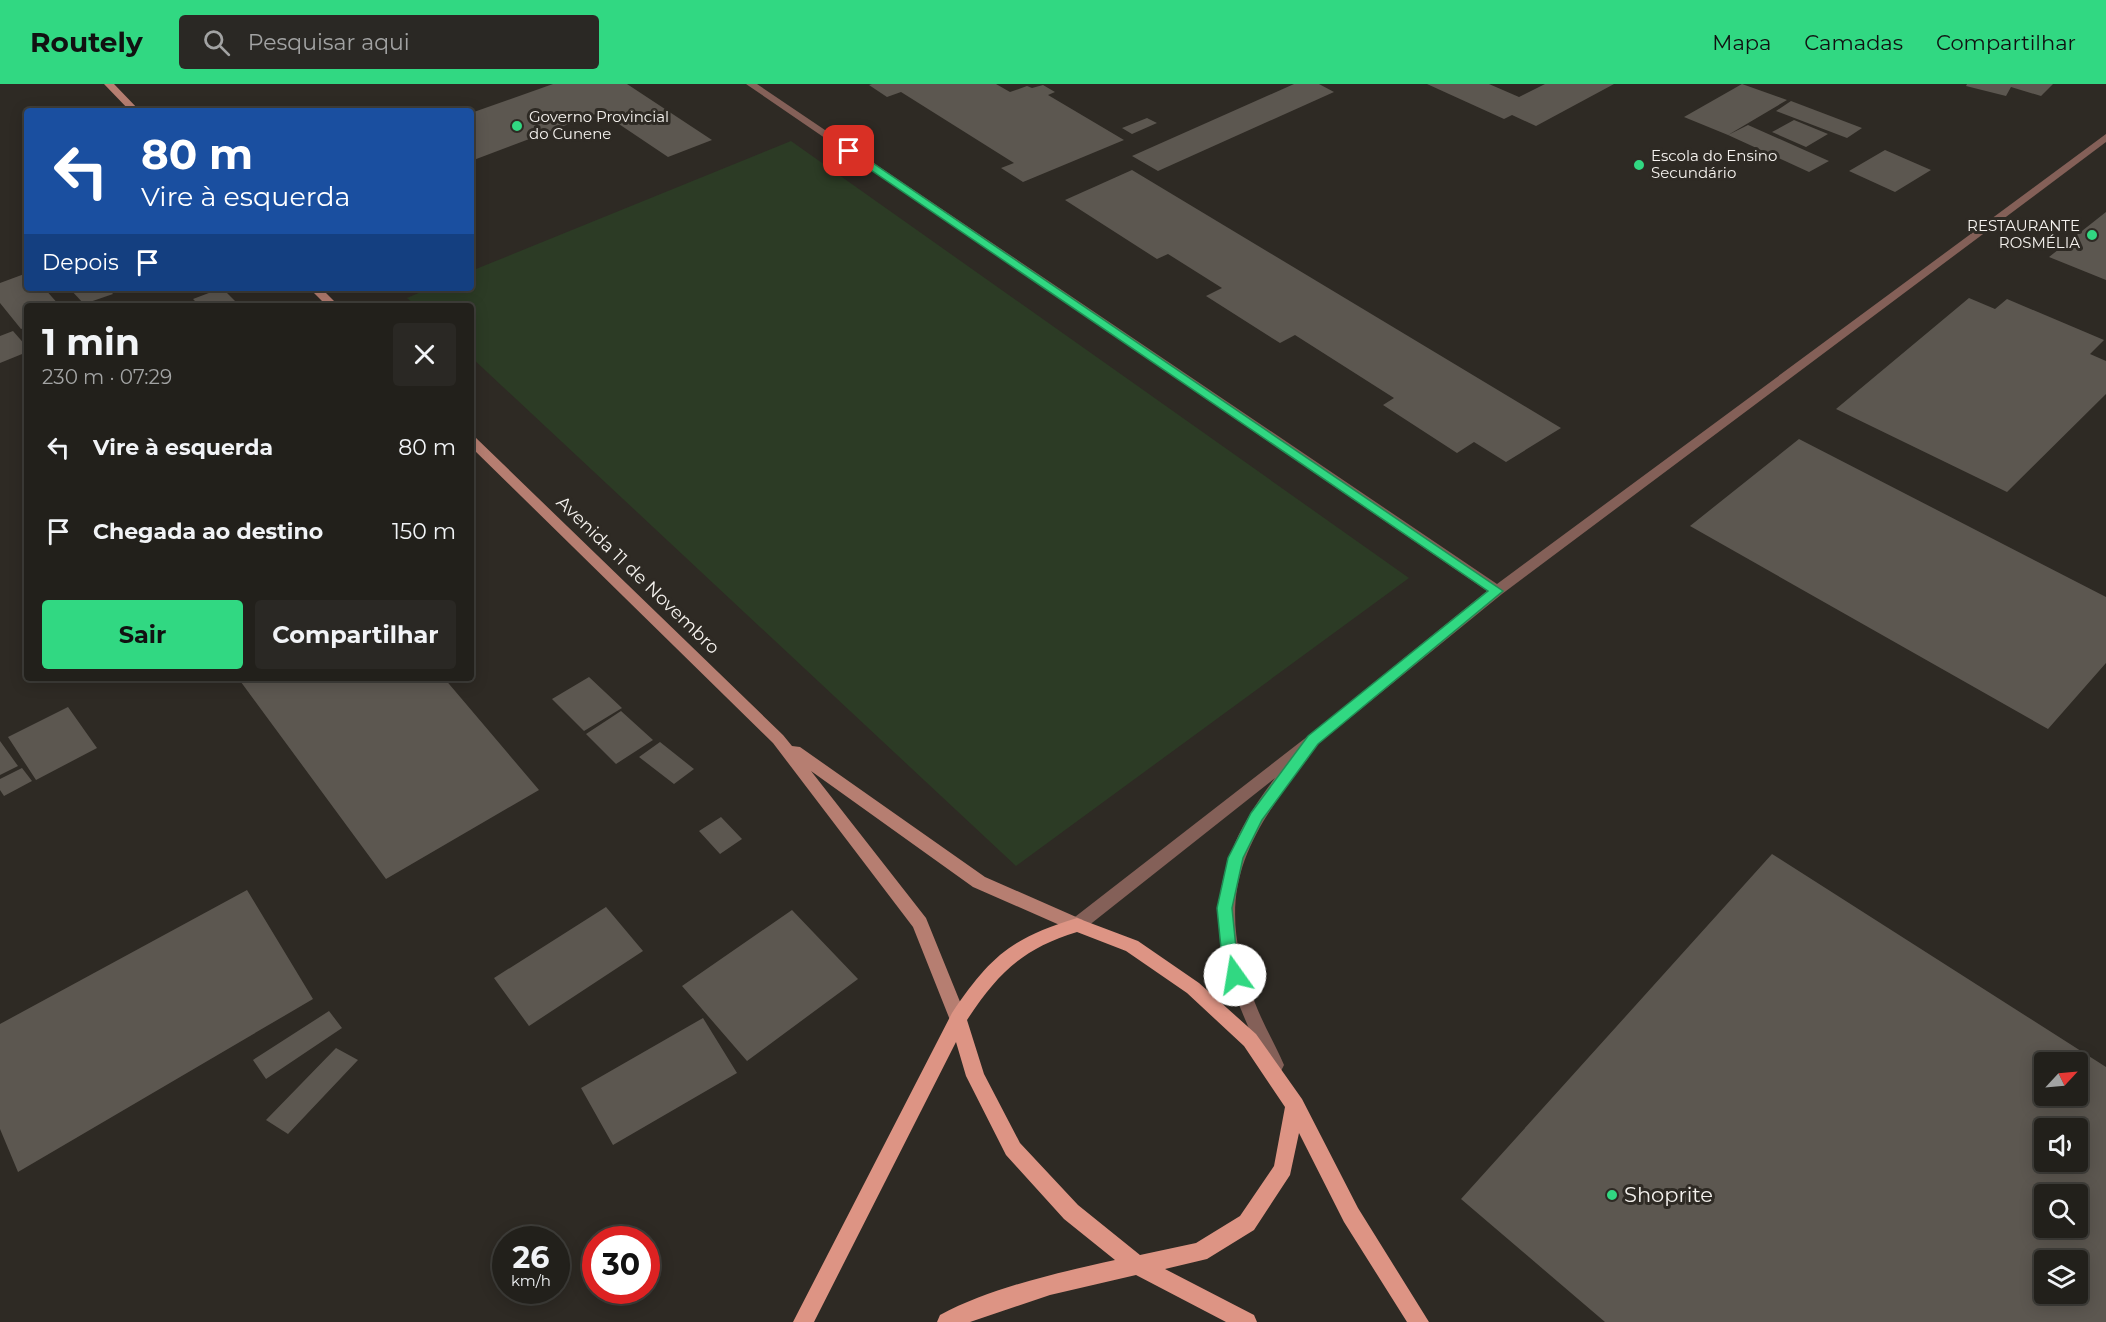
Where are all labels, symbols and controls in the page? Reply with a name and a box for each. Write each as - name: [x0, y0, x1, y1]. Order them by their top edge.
- search box: [179, 15, 599, 69]
- text: Routely: [30, 25, 143, 59]
- icon: search: [200, 26, 233, 59]
- text: Pesquisar aqui: [248, 29, 410, 56]
- text: Mapa: [1712, 30, 1771, 55]
- text: Camadas: [1804, 30, 1903, 55]
- text: Compartilhar: [1936, 30, 2076, 55]
- place label: Governo Provincial do Cunene: [529, 107, 669, 143]
- marker: Governo Provincial do Cunene: [510, 119, 524, 133]
- pin: [823, 125, 874, 176]
- text: 80 m: [141, 128, 253, 180]
- icon: left: [42, 132, 120, 210]
- icon: arrive: [832, 134, 865, 167]
- place label: Escola do Ensino Secundário: [1651, 146, 1777, 182]
- marker: Escola do Ensino Secundário: [1632, 158, 1646, 172]
- text: Vire à esquerda: [141, 180, 350, 213]
- place label: RESTAURANTE ROSMÉLIA: [1967, 216, 2080, 252]
- marker: RESTAURANTE ROSMÉLIA: [2085, 228, 2099, 242]
- icon: arrive: [131, 246, 164, 279]
- text: Depois: [42, 249, 119, 276]
- text: 1 min: [42, 320, 140, 364]
- button: close: [393, 323, 456, 386]
- text: 230 m · 07:29: [42, 365, 172, 389]
- icon: left: [42, 431, 75, 464]
- text: Vire à esquerda: [93, 434, 273, 461]
- text: 80 m: [398, 434, 456, 461]
- street label: Avenida 11 de Novembro: [552, 491, 724, 659]
- icon: arrive: [42, 515, 75, 548]
- text: Chegada ao destino: [93, 518, 323, 545]
- text: 150 m: [392, 518, 456, 545]
- button: Sair: [42, 600, 243, 669]
- button: Compartilhar: [255, 600, 456, 669]
- position arrow: [1203, 943, 1267, 1007]
- north arrow: [2034, 1052, 2088, 1106]
- map controls: [2034, 1052, 2088, 1304]
- button: sound: [2034, 1118, 2088, 1172]
- place label: Shoprite: [1624, 1182, 1713, 1207]
- button: search: [2034, 1184, 2088, 1238]
- marker: Shoprite: [1605, 1188, 1619, 1202]
- speed limit sign: 30: [582, 1226, 660, 1304]
- text: 26: [513, 1239, 549, 1276]
- button: layers: [2034, 1250, 2088, 1304]
- text: km/h: [511, 1271, 551, 1290]

